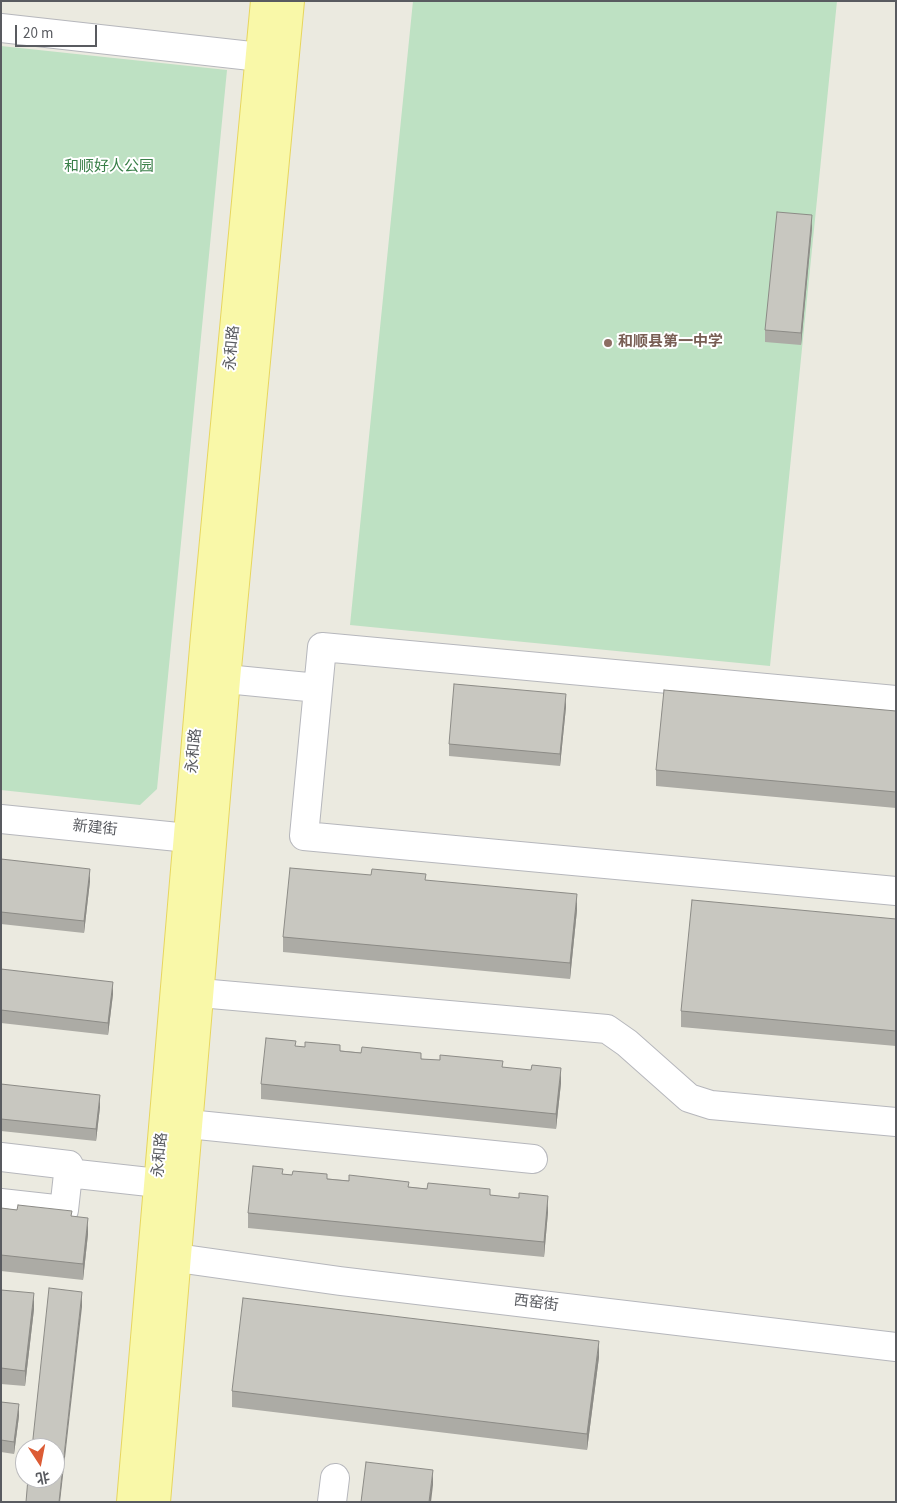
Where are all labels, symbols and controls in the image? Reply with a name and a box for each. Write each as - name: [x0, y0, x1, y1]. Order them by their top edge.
- scale bar: [18, 15, 100, 47]
- text: 20 m: [23, 23, 53, 44]
- park label: 和顺好人公园: [64, 159, 154, 177]
- street label: 永和路: [222, 325, 244, 371]
- place label: 和顺县第一中学: [618, 334, 723, 352]
- marker: 和顺县第一中学: [602, 337, 614, 349]
- street label: 永和路: [184, 728, 206, 774]
- street label: 新建街: [72, 818, 118, 840]
- street label: 永和路: [150, 1132, 172, 1178]
- street label: 西窑街: [513, 1292, 559, 1316]
- north arrow: [15, 1438, 65, 1488]
- text: 北: [34, 1466, 51, 1488]

